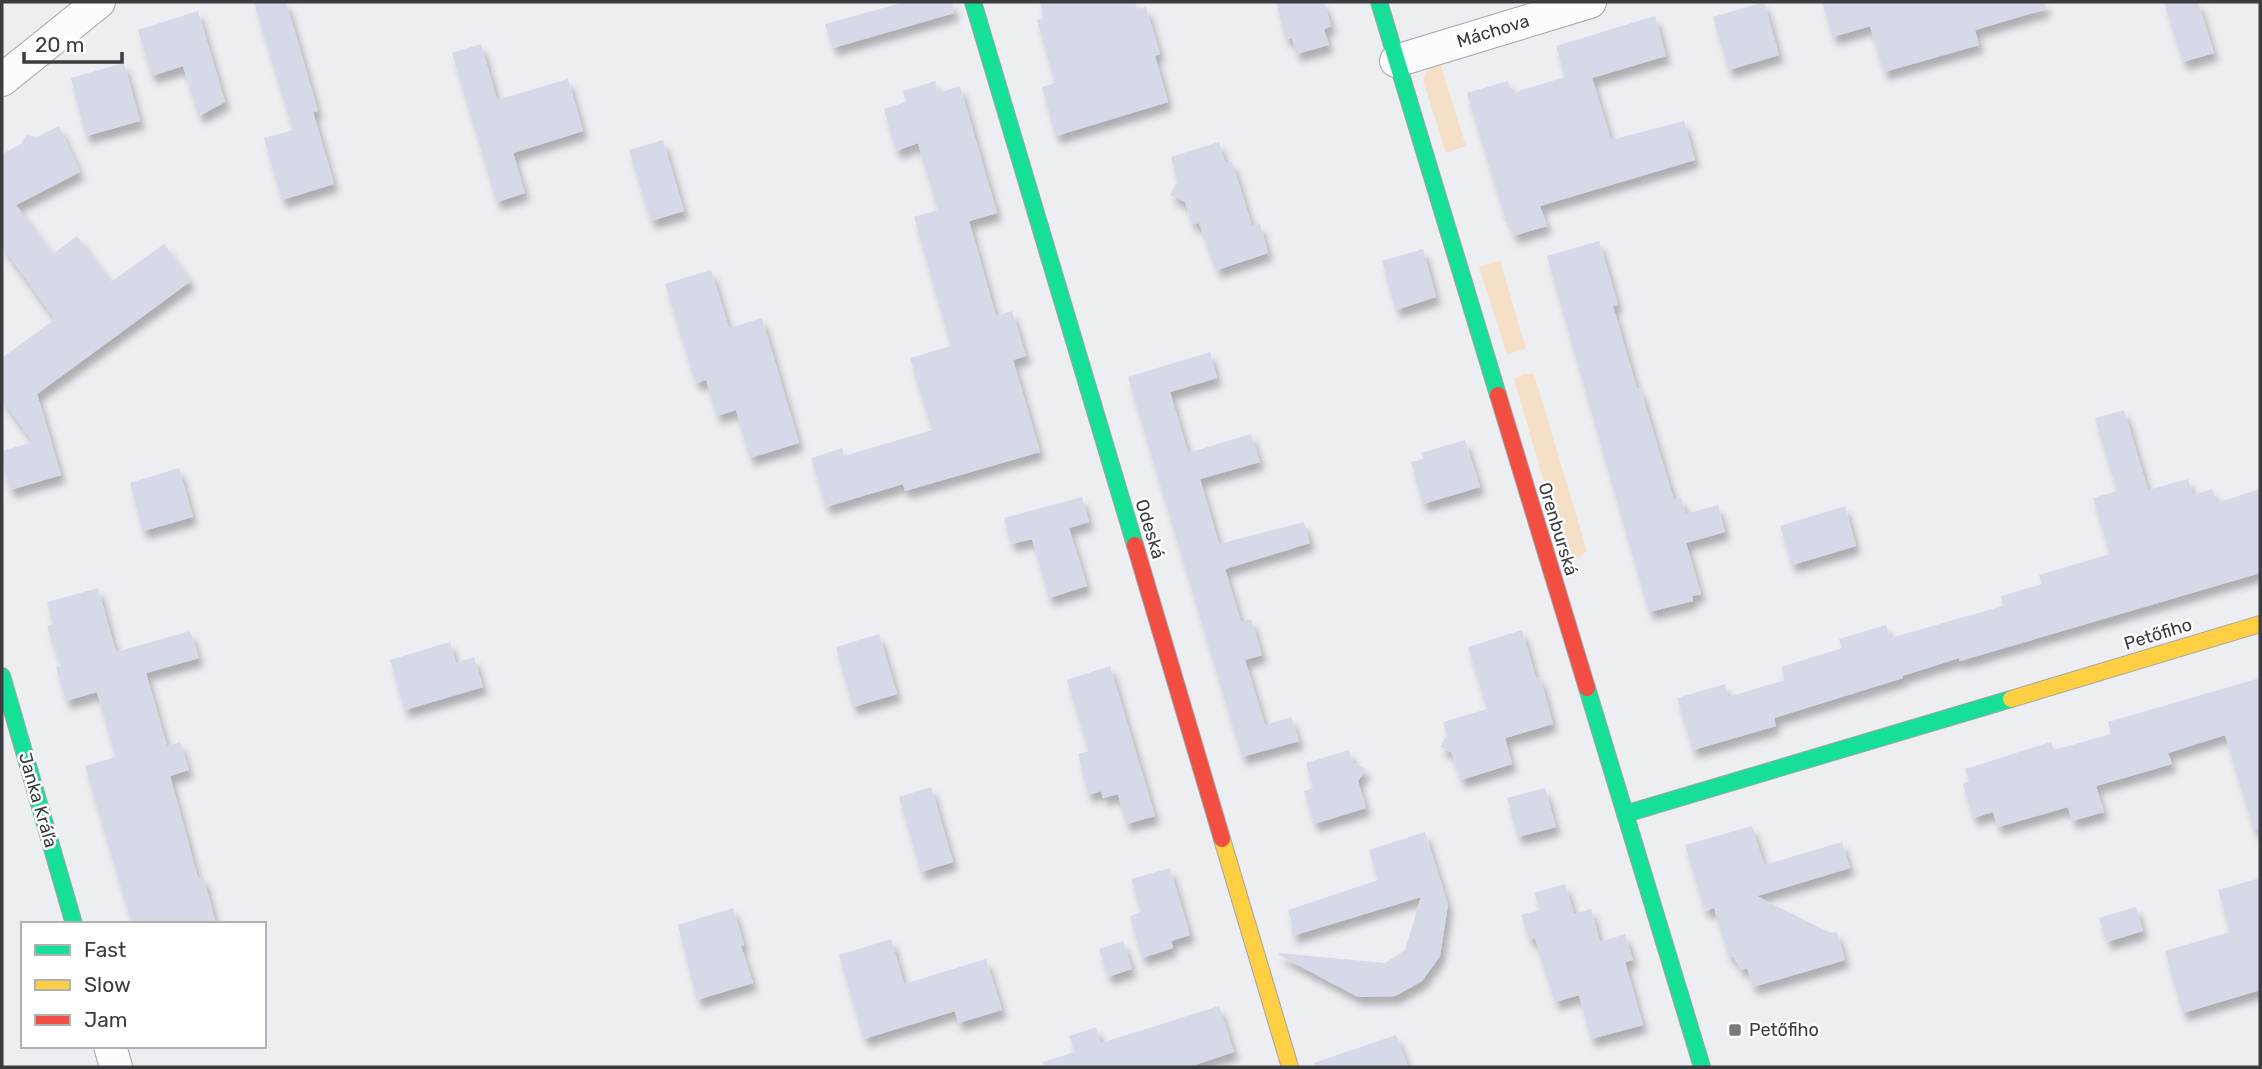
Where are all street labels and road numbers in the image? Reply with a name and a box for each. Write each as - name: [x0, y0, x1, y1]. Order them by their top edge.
- street label: Máchova: [1454, 10, 1532, 52]
- street label: Orenburská: [1533, 480, 1583, 578]
- street label: Odeská: [1131, 497, 1169, 561]
- street label: Petőfiho: [2121, 613, 2195, 655]
- street label: Janka Kráľa: [14, 750, 62, 850]

